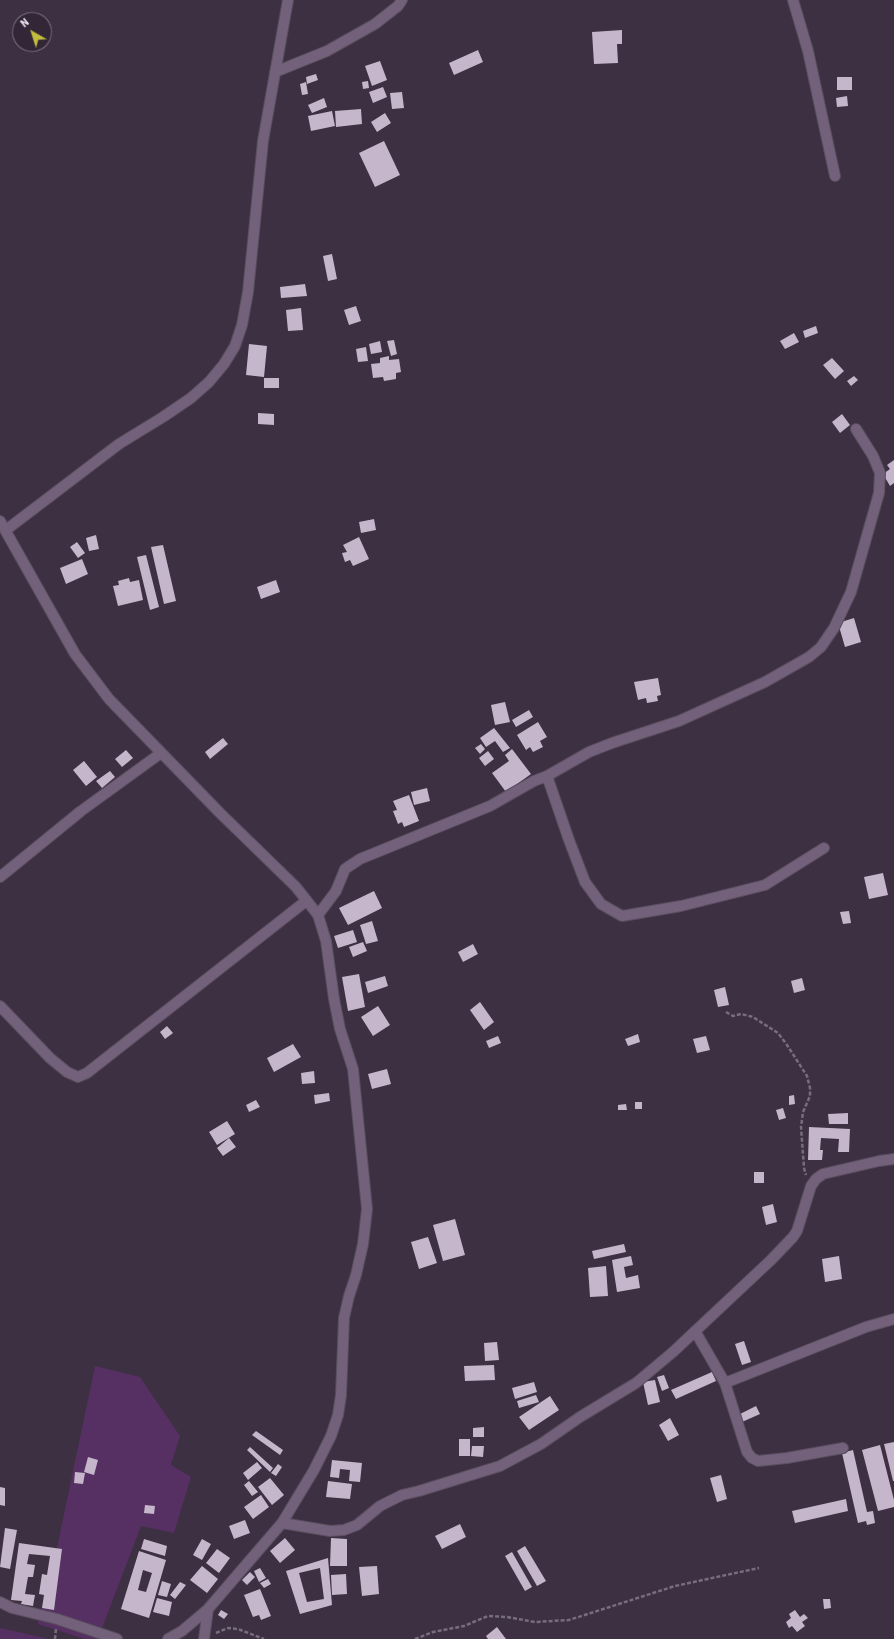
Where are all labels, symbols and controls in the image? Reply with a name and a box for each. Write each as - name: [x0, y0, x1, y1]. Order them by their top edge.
- north arrow: [12, 12, 52, 52]
- text: N: [18, 16, 31, 30]

